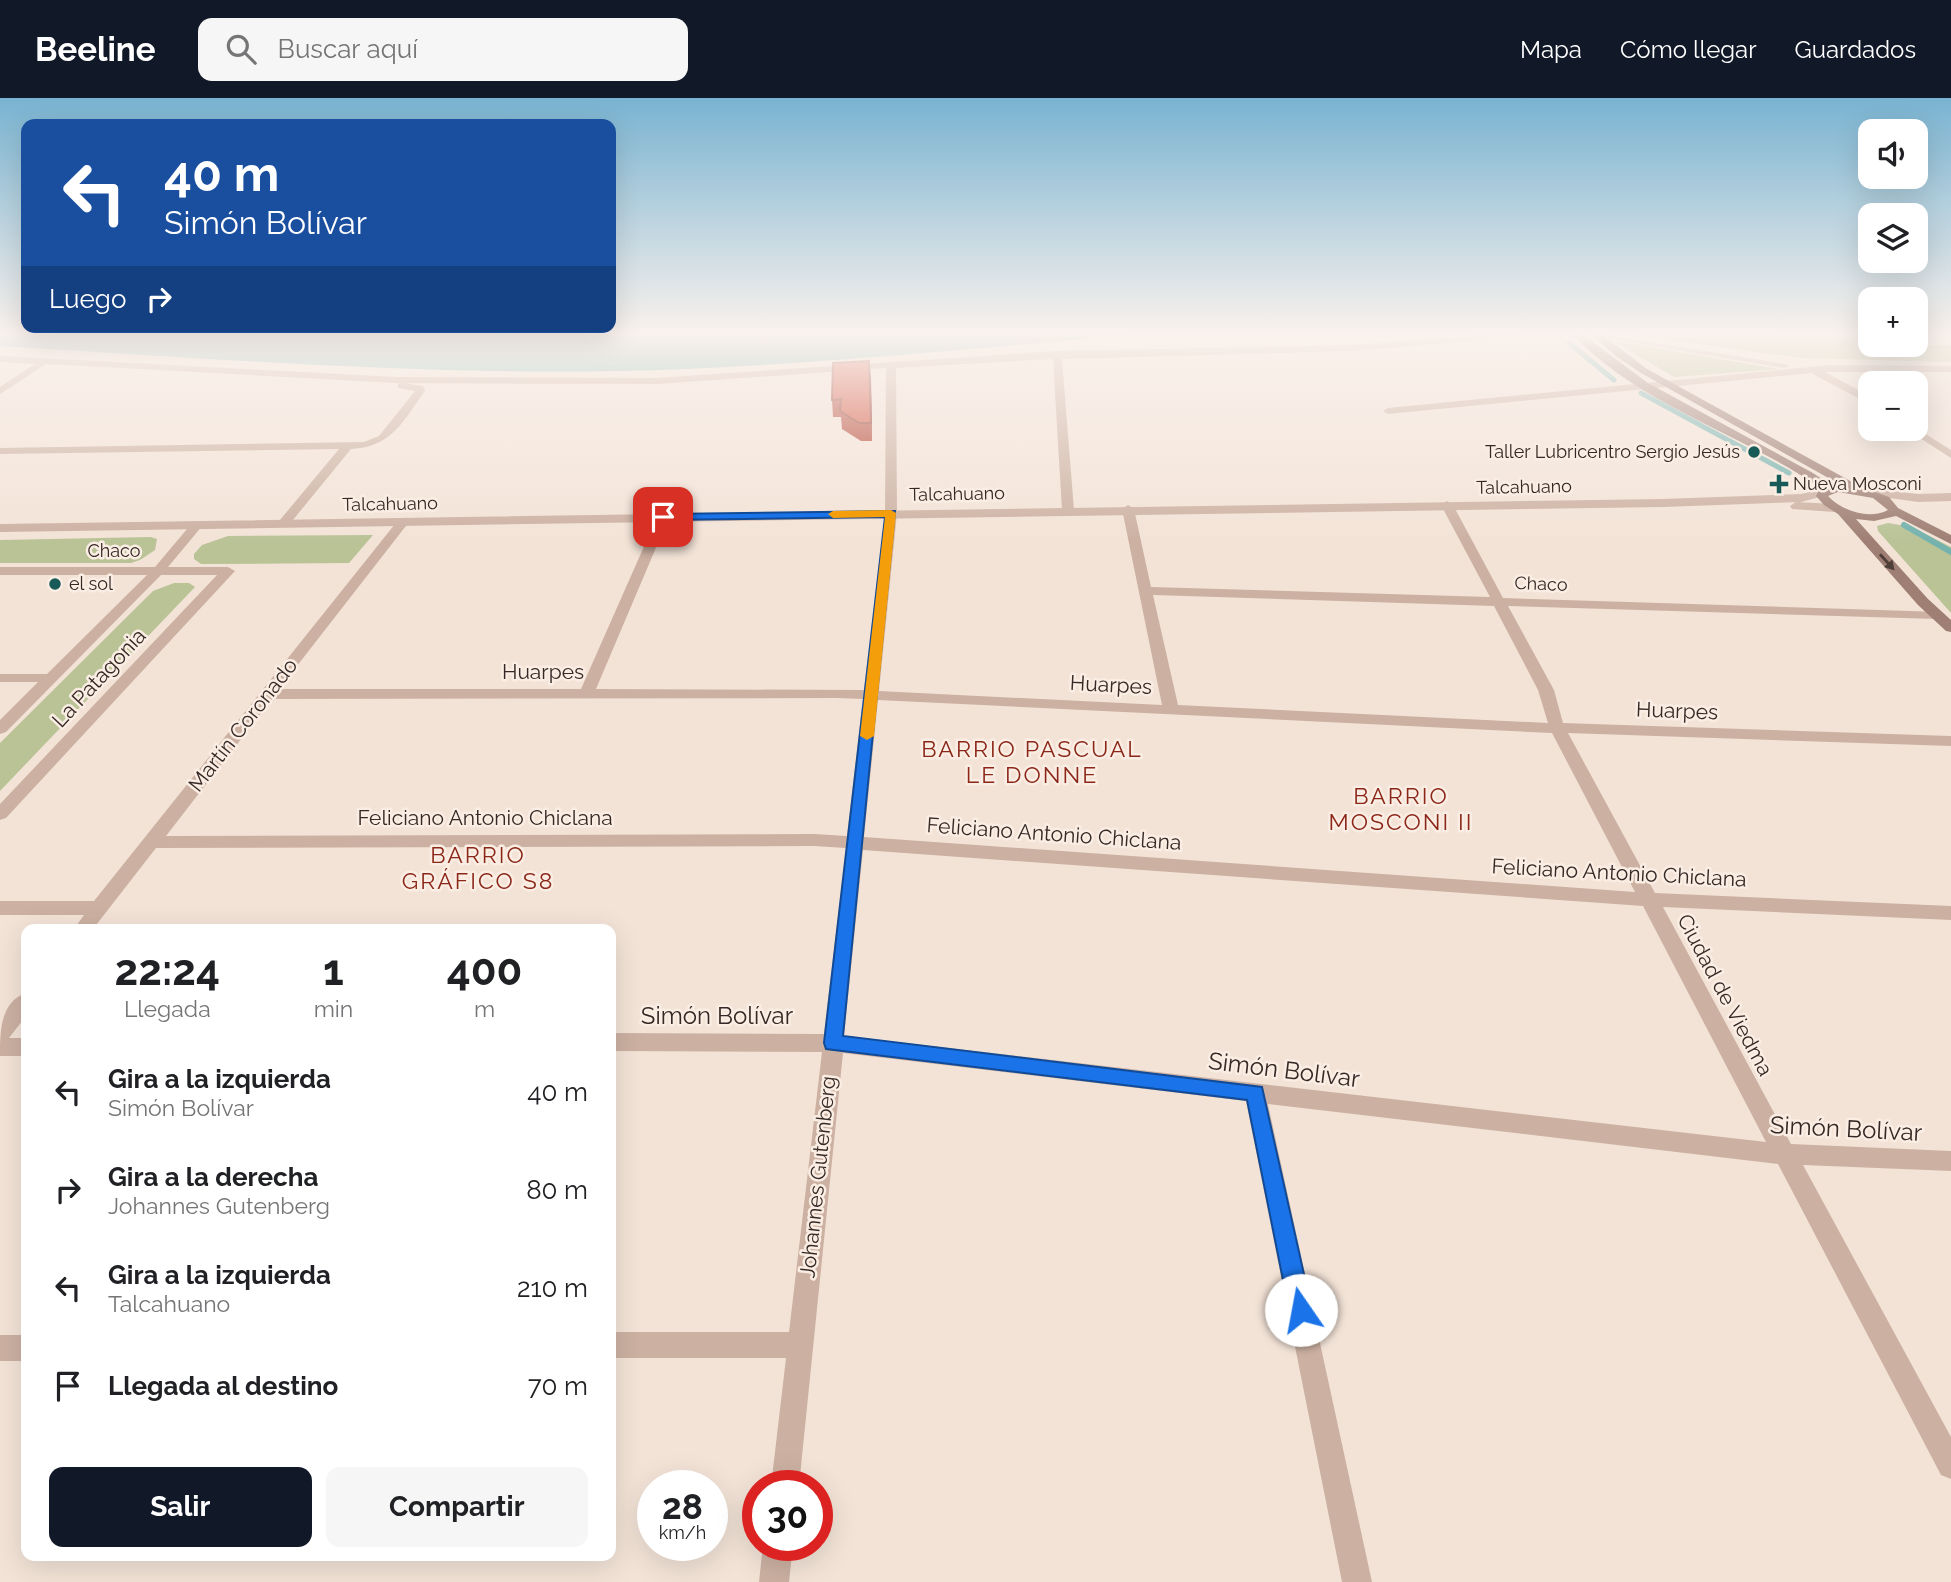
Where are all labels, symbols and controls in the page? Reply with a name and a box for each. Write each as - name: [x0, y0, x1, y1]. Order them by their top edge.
- search box: [198, 18, 688, 81]
- text: Beeline: [35, 30, 156, 69]
- icon: search: [222, 30, 260, 68]
- text: Buscar aquí: [278, 34, 418, 64]
- text: Mapa: [1520, 35, 1582, 64]
- text: Cómo llegar: [1620, 35, 1757, 64]
- text: Guardados: [1795, 35, 1916, 64]
- map controls: [1858, 119, 1928, 441]
- button: sound: [1858, 119, 1928, 189]
- text: 40 m: [164, 145, 279, 202]
- icon: left: [49, 147, 140, 238]
- button: layers: [1858, 203, 1928, 273]
- text: Simón Bolívar: [164, 204, 367, 241]
- icon: right: [140, 280, 178, 318]
- text: Luego: [49, 284, 126, 314]
- button: +: [1858, 287, 1928, 357]
- button: −: [1858, 371, 1928, 441]
- place label: Taller Lubricentro Sergio Jesús: [1485, 441, 1740, 462]
- marker: Taller Lubricentro Sergio Jesús: [1746, 444, 1762, 460]
- place label: Nueva Mosconi: [1793, 473, 1922, 494]
- street label: Talcahuano: [1476, 475, 1572, 498]
- marker: Nueva Mosconi: [1771, 476, 1787, 492]
- street label: Talcahuano: [909, 482, 1005, 505]
- pin: [633, 487, 693, 547]
- street label: Talcahuano: [342, 492, 438, 515]
- icon: arrive: [644, 498, 682, 536]
- street label: Chaco: [87, 540, 141, 561]
- one-way arrow: [1878, 553, 1894, 570]
- street label: Chaco: [1514, 572, 1568, 595]
- place label: el sol: [69, 573, 113, 594]
- marker: el sol: [47, 576, 63, 592]
- street label: La Patagonia: [47, 623, 151, 732]
- street label: Martín Coronado: [183, 653, 302, 796]
- street label: Huarpes: [502, 659, 584, 684]
- street label: Huarpes: [1069, 670, 1153, 699]
- street label: Huarpes: [1635, 697, 1719, 724]
- district label: BARRIO PASCUAL LE DONNE: [921, 735, 1143, 788]
- district label: BARRIO MOSCONI II: [1328, 782, 1474, 835]
- street label: Feliciano Antonio Chiclana: [357, 805, 613, 830]
- street label: Feliciano Antonio Chiclana: [926, 812, 1182, 855]
- district label: BARRIO GRÁFICO S8: [402, 841, 554, 894]
- street label: Feliciano Antonio Chiclana: [1491, 853, 1747, 892]
- street label: Ciudad de Viedma: [1672, 910, 1779, 1080]
- text: 22:24: [115, 946, 220, 995]
- text: 1: [323, 946, 344, 995]
- text: 400: [447, 946, 522, 995]
- text: Llegada: [124, 995, 211, 1022]
- text: min: [314, 995, 353, 1022]
- text: m: [474, 995, 495, 1022]
- street label: Simón Bolívar: [641, 1001, 794, 1030]
- street label: Simón Bolívar: [1207, 1046, 1362, 1093]
- text: Gira a la izquierda: [108, 1064, 331, 1094]
- icon: left: [49, 1073, 87, 1111]
- street label: Johannes Gutenberg: [794, 1075, 841, 1279]
- text: 40 m: [527, 1077, 588, 1107]
- text: Simón Bolívar: [108, 1094, 254, 1121]
- street label: Simón Bolívar: [1769, 1110, 1923, 1147]
- text: Gira a la derecha: [108, 1162, 318, 1192]
- icon: right: [49, 1171, 87, 1209]
- text: 80 m: [526, 1175, 588, 1205]
- text: Johannes Gutenberg: [108, 1192, 330, 1219]
- text: Gira a la izquierda: [108, 1260, 331, 1290]
- icon: left: [49, 1269, 87, 1307]
- text: 210 m: [517, 1273, 588, 1303]
- position arrow: [1264, 1273, 1338, 1347]
- text: Talcahuano: [108, 1290, 230, 1317]
- icon: arrive: [49, 1367, 87, 1405]
- text: Llegada al destino: [108, 1371, 338, 1401]
- text: 70 m: [528, 1371, 588, 1401]
- button: Salir: [49, 1467, 312, 1547]
- button: Compartir: [326, 1467, 588, 1547]
- speed limit sign: 30: [742, 1470, 833, 1561]
- text: 28: [662, 1486, 703, 1527]
- text: km/h: [659, 1522, 706, 1543]

